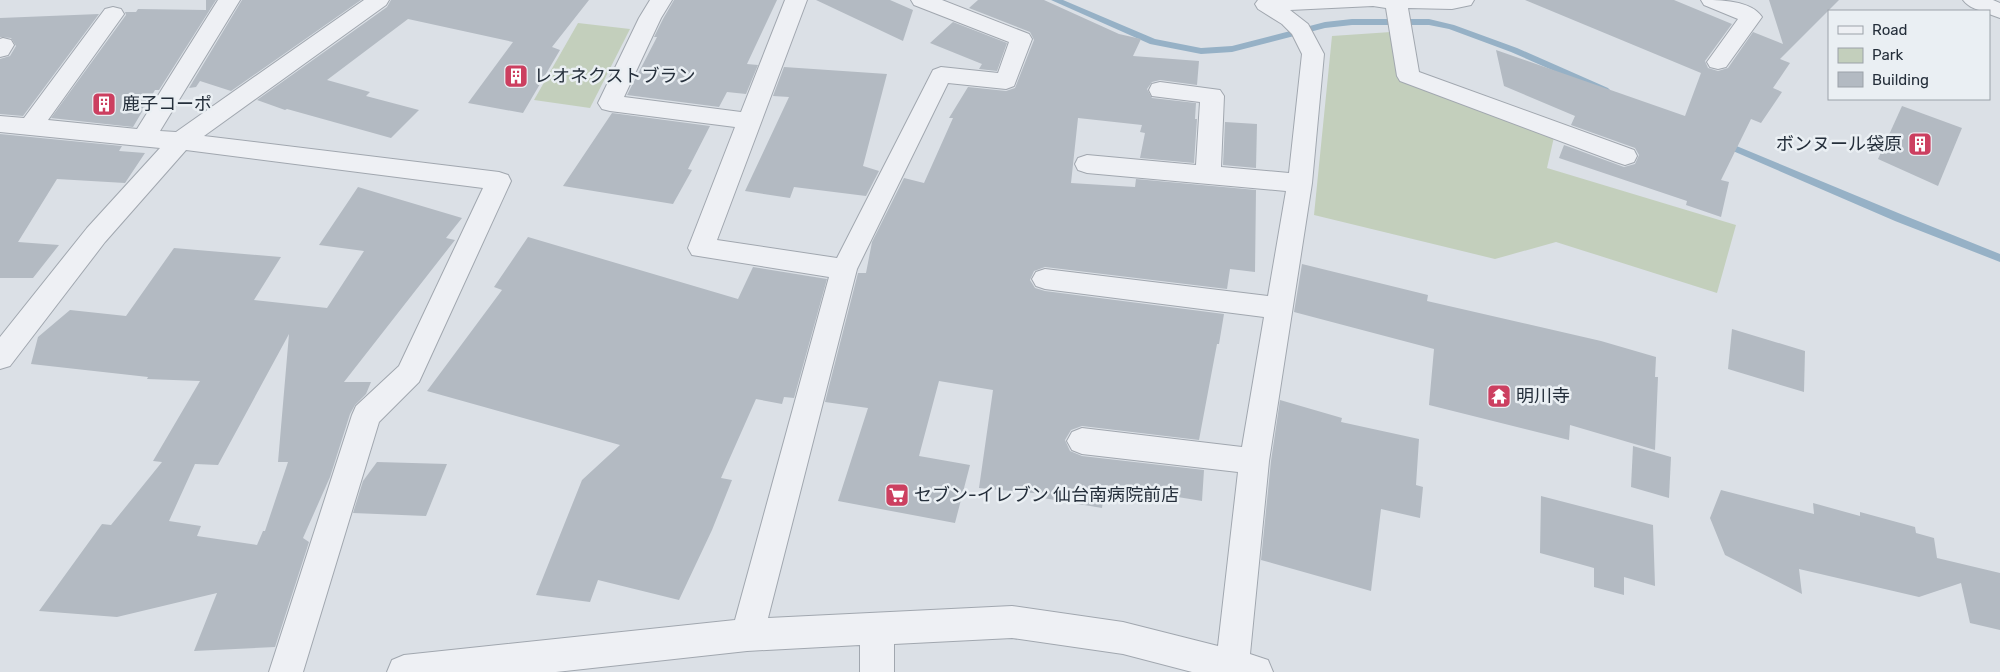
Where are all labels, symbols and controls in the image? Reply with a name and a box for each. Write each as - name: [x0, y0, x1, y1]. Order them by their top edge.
- legend: [1828, 10, 1990, 100]
- text: Road: [1872, 21, 1908, 39]
- text: Park: [1872, 46, 1903, 64]
- building icon: レオネクストブラン: [503, 63, 529, 89]
- place label: レオネクストブラン: [534, 65, 695, 87]
- text: Building: [1872, 71, 1929, 89]
- building icon: 鹿子コーポ: [91, 91, 117, 117]
- place label: 鹿子コーポ: [122, 93, 212, 115]
- building icon: ボンヌール袋原: [1907, 131, 1933, 157]
- place label: ボンヌール袋原: [1776, 133, 1902, 155]
- temple icon: 明川寺: [1486, 383, 1512, 409]
- place label: 明川寺: [1516, 385, 1570, 407]
- supermarket icon: セブン-イレブン 仙台南病院前店: [884, 482, 910, 508]
- place label: セブン-イレブン 仙台南病院前店: [914, 484, 1179, 506]

